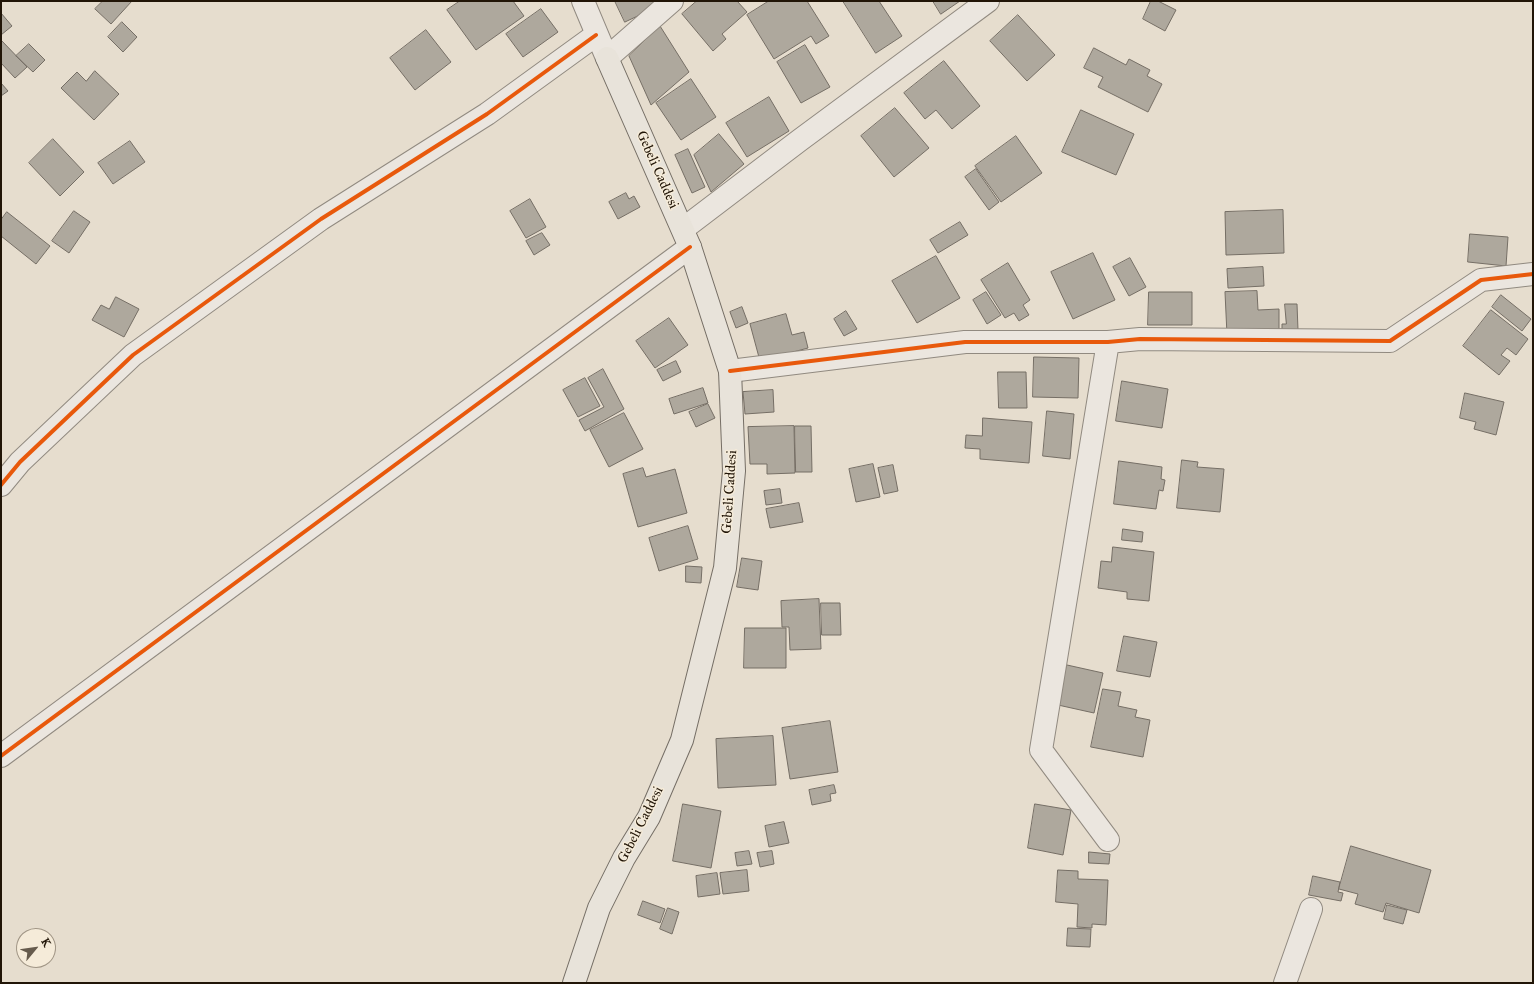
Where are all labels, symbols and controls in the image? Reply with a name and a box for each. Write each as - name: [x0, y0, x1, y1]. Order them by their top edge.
- street label: Gebeli Caddesi: [632, 128, 682, 212]
- street label: Gebeli Caddesi: [719, 450, 741, 534]
- street label: Gebeli Caddesi: [615, 784, 667, 866]
- north arrow: [16, 928, 56, 968]
- text: K: [38, 936, 54, 949]

